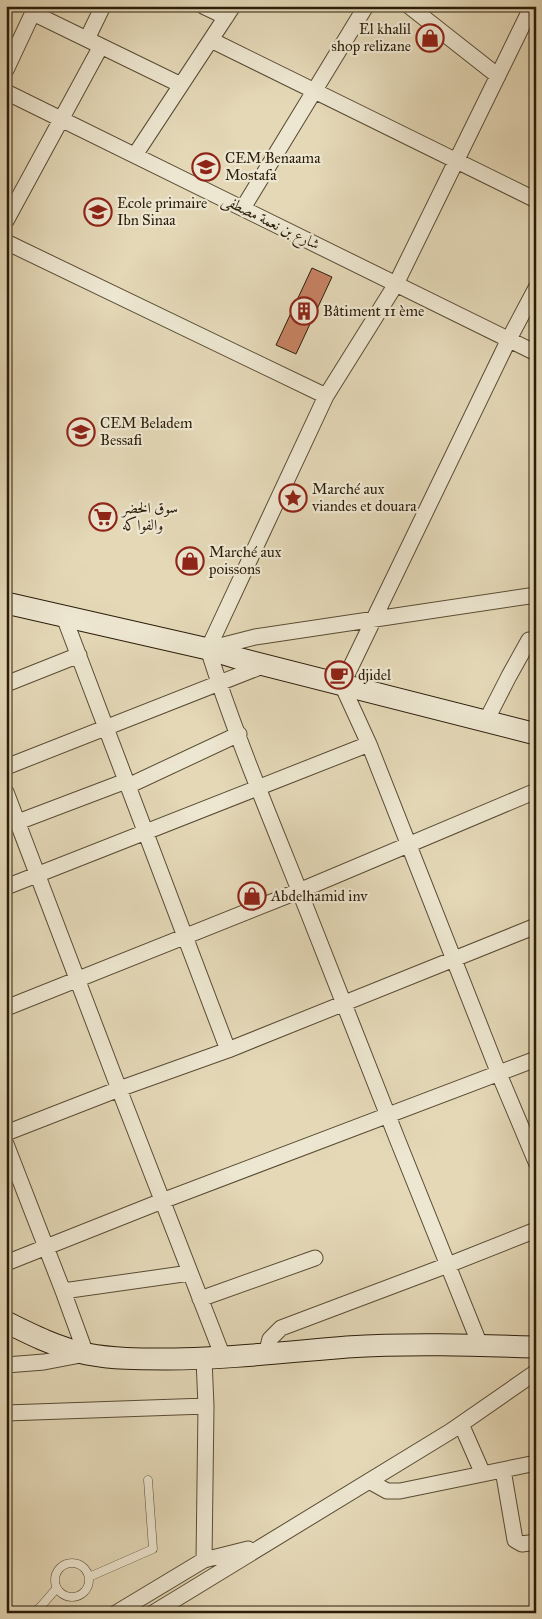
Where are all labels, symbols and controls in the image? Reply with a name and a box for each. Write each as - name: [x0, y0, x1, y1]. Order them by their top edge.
- place label: El khalil shop relizane: [331, 20, 412, 55]
- shop icon: El khalil shop relizane: [415, 23, 445, 53]
- place label: CEM Benaama Mostafa: [225, 149, 321, 184]
- school or university icon: CEM Benaama Mostafa: [191, 152, 221, 182]
- street label: شارع بن نعمة مصطفى: [217, 191, 323, 257]
- place label: Ecole primaire Ibn Sinaa: [117, 194, 207, 229]
- school or university icon: Ecole primaire Ibn Sinaa: [83, 197, 113, 227]
- building icon: Bâtiment 11 ème: [289, 296, 319, 326]
- place label: Bâtiment 11 ème: [323, 302, 424, 320]
- place label: CEM Beladem Bessafi: [100, 414, 193, 449]
- school or university icon: CEM Beladem Bessafi: [66, 417, 96, 447]
- place label: Marché aux viandes et douara: [311, 480, 417, 515]
- place icon: Marché aux viandes et douara: [278, 483, 308, 513]
- place label: سوق الخضر والفواكه: [120, 499, 178, 534]
- supermarket icon: سوق الخضر والفواكه: [88, 502, 118, 532]
- place label: Marché aux poissons: [208, 543, 282, 578]
- shop icon: Marché aux poissons: [175, 546, 205, 576]
- cafe icon: djidel: [324, 660, 354, 690]
- place label: djidel: [358, 666, 392, 684]
- shop icon: Abdelhamid inv: [237, 881, 267, 911]
- place label: Abdelhamid inv: [270, 887, 368, 905]

